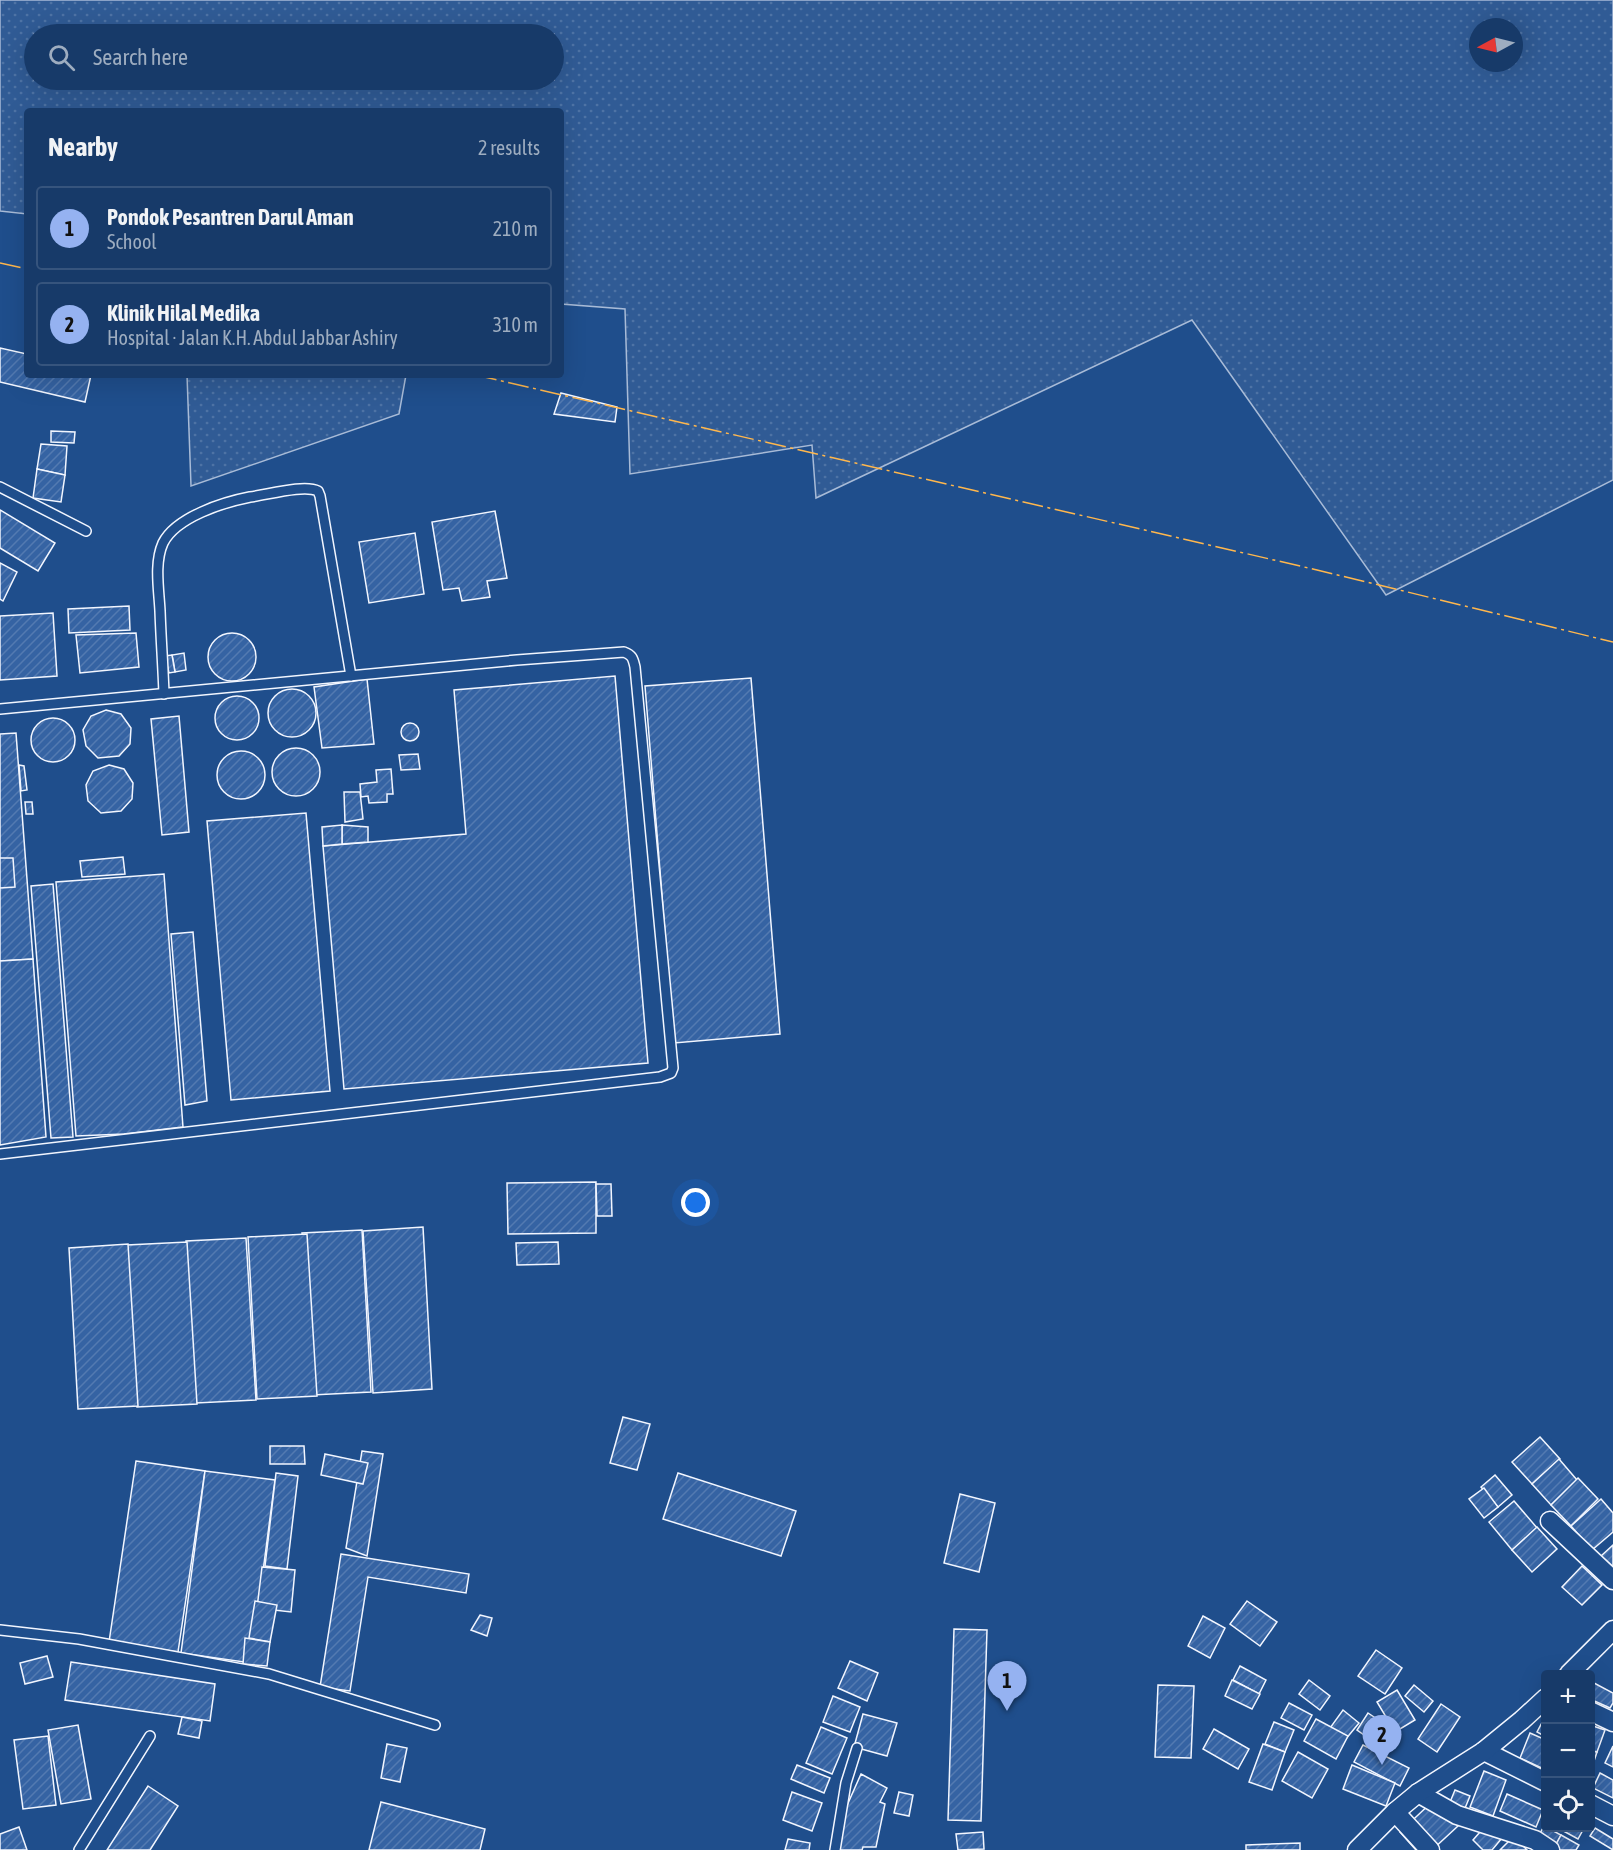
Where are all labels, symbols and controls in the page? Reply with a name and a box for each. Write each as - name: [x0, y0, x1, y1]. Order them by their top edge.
- north arrow: [1469, 18, 1523, 72]
- search box: [24, 24, 564, 90]
- icon: search: [45, 41, 78, 74]
- text: Search here: [93, 44, 188, 70]
- text: Nearby: [48, 132, 118, 162]
- text: 2 results: [478, 136, 540, 159]
- text: Pondok Pesantren Darul Aman: [107, 204, 354, 230]
- text: 1: [65, 217, 74, 240]
- text: 210 m: [493, 217, 538, 240]
- text: School: [107, 230, 157, 253]
- text: Klinik Hilal Medika: [107, 300, 260, 326]
- text: 2: [65, 313, 74, 336]
- text: 310 m: [493, 313, 538, 336]
- text: Hospital · Jalan K.H. Abdul Jabbar Ashiry: [107, 326, 398, 349]
- your location: [681, 1188, 710, 1217]
- pin: 1: [988, 1662, 1026, 1711]
- map controls: [1541, 1670, 1595, 1832]
- button: +: [1541, 1670, 1595, 1724]
- pin: 2: [1362, 1716, 1402, 1765]
- button: −: [1541, 1724, 1595, 1778]
- button: locate: [1541, 1778, 1595, 1832]

